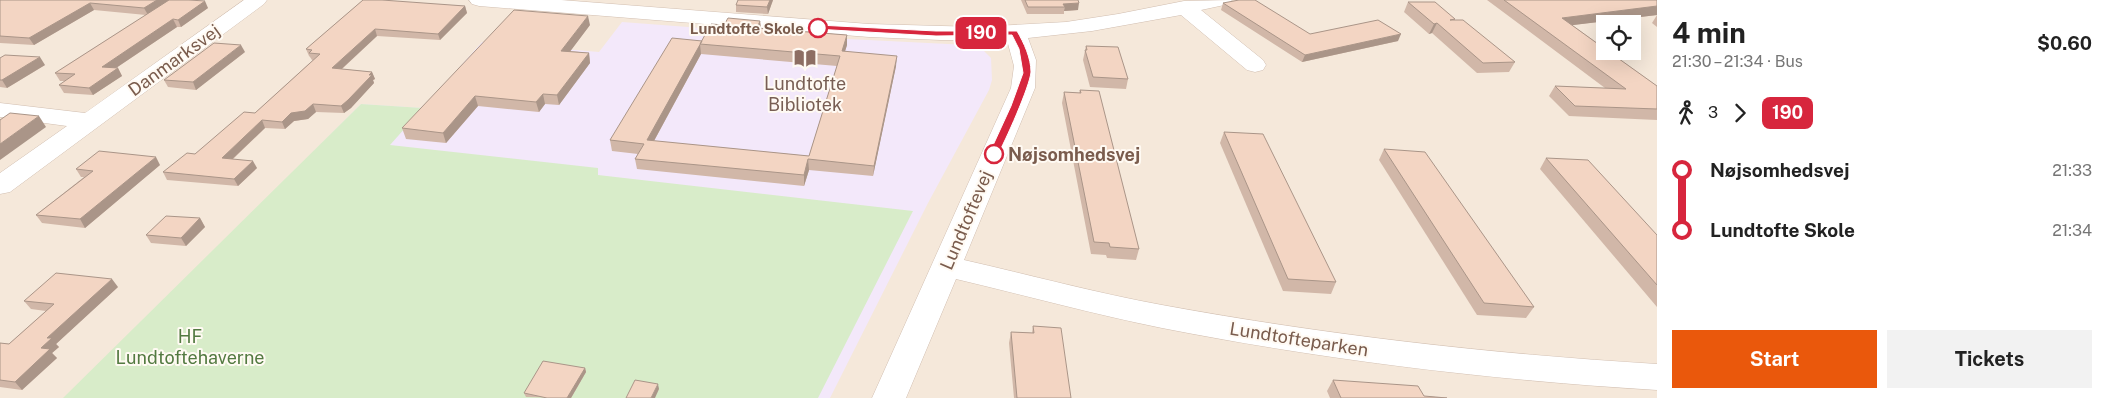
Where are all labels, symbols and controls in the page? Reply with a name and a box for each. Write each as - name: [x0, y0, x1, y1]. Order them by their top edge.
- map controls: [1596, 15, 1641, 60]
- button: locate: [1596, 15, 1641, 60]
- text: 4 min: [1672, 16, 1746, 49]
- line badge: 190: [952, 17, 1010, 49]
- marker: Lundtofte Skole: [808, 18, 828, 38]
- street label: Danmarksvej: [124, 20, 224, 100]
- place label: Lundtofte Skole: [690, 20, 804, 37]
- text: 190: [965, 22, 997, 43]
- text: $0.60: [2037, 32, 2092, 54]
- library icon: Lundtofte Bibliotek: [792, 45, 818, 71]
- text: 21:30 – 21:34 · Bus: [1672, 52, 1803, 71]
- place label: Lundtofte Bibliotek: [764, 73, 846, 115]
- icon: walk: [1672, 99, 1700, 127]
- icon: forward: [1726, 99, 1754, 127]
- text: 190: [1772, 102, 1803, 123]
- text: 3: [1708, 103, 1718, 122]
- marker: Nøjsomhedsvej: [984, 144, 1004, 164]
- place label: Nøjsomhedsvej: [1008, 144, 1140, 165]
- text: Nøjsomhedsvej: [1710, 159, 1849, 181]
- text: 21:33: [2052, 161, 2092, 180]
- street label: Lundtoftevej: [936, 167, 996, 273]
- text: Lundtofte Skole: [1710, 219, 1855, 241]
- text: 21:34: [2052, 221, 2092, 240]
- street label: Lundtofteparken: [1228, 318, 1370, 360]
- park label: HF Lundtoftehaverne: [116, 326, 264, 368]
- button: Start: [1672, 330, 1877, 388]
- button: Tickets: [1887, 330, 2092, 388]

